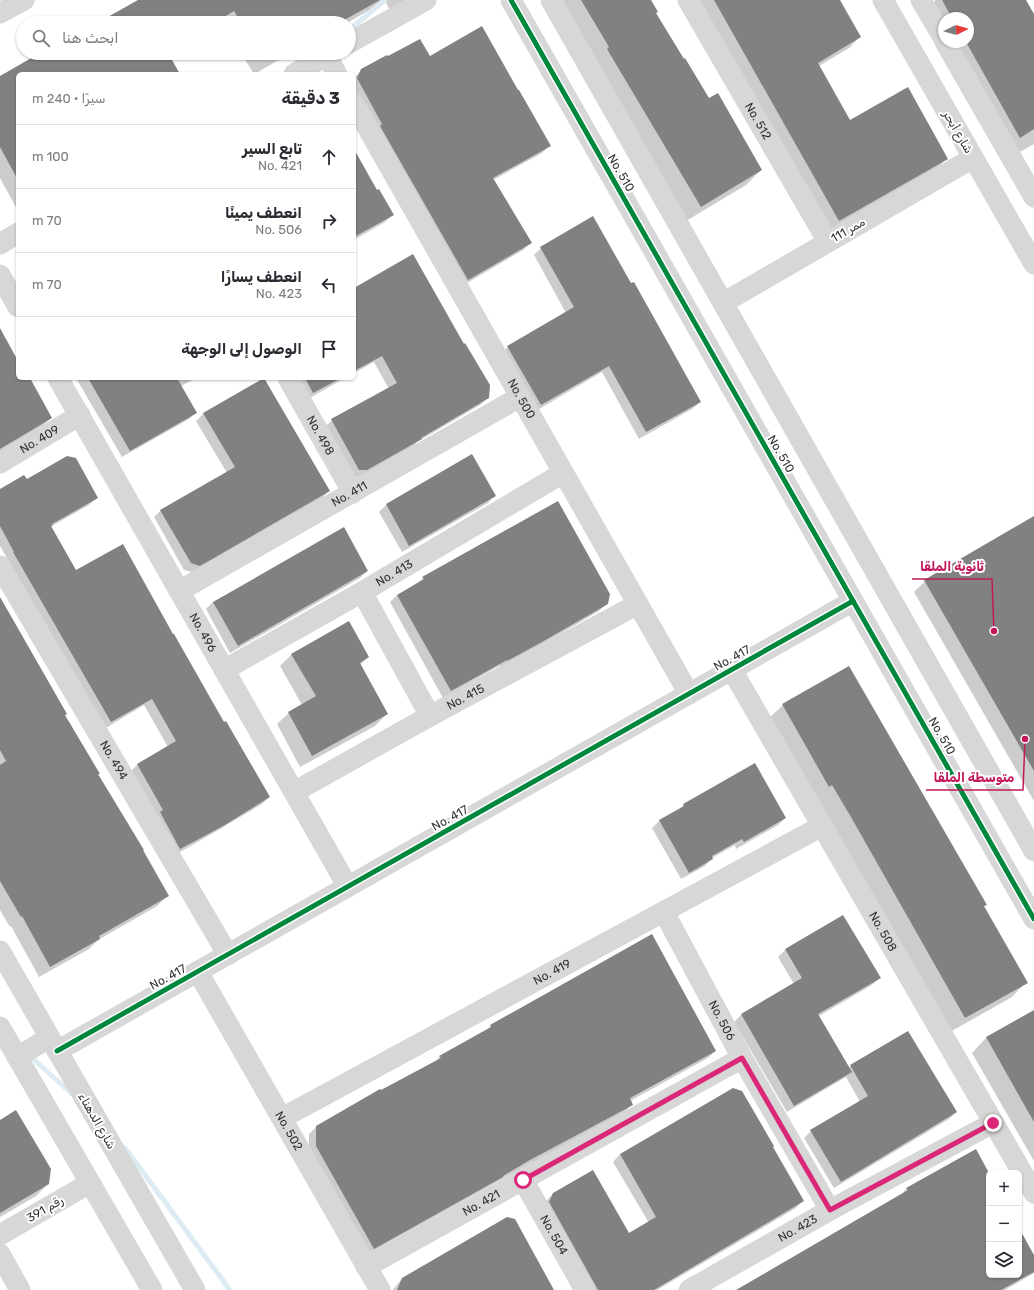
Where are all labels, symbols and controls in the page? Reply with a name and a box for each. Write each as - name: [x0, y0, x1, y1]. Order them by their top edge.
- north arrow: [938, 12, 974, 48]
- search box: [16, 16, 356, 60]
- icon: search: [30, 27, 52, 49]
- text: ابحث هنا: [62, 29, 119, 47]
- text: 3 دقيقة: [281, 88, 340, 108]
- text: سيرًا · 240 m: [32, 91, 105, 106]
- street label: No. 512: [742, 100, 774, 142]
- street label: شارع أبحر: [938, 107, 976, 157]
- text: تابع السير: [242, 140, 302, 158]
- icon: ahead: [318, 146, 340, 168]
- text: 100 m: [32, 149, 69, 164]
- street label: No. 510: [605, 152, 637, 194]
- text: No. 421: [258, 158, 302, 173]
- text: انعطف يمينًا: [225, 204, 302, 222]
- icon: right: [318, 210, 340, 232]
- text: 70 m: [32, 213, 62, 228]
- street label: ممر 111: [829, 215, 868, 246]
- text: No. 506: [255, 222, 302, 237]
- text: انعطف يسارًا: [221, 268, 302, 286]
- icon: left: [318, 274, 340, 296]
- text: 70 m: [32, 277, 62, 292]
- text: No. 423: [256, 286, 302, 301]
- icon: arrive: [318, 338, 340, 360]
- text: الوصول إلى الوجهة: [181, 340, 302, 358]
- street label: No. 500: [505, 376, 538, 421]
- street label: No. 498: [304, 413, 337, 458]
- street label: No. 409: [17, 422, 62, 456]
- street label: No. 510: [765, 433, 797, 475]
- street label: No. 411: [329, 478, 370, 510]
- callout: ثانوية الملقا: [912, 554, 992, 579]
- street label: No. 413: [373, 557, 415, 589]
- text: ثانوية الملقا: [920, 559, 984, 575]
- street label: No. 496: [186, 611, 220, 655]
- street label: No. 417: [711, 642, 753, 674]
- street label: No. 415: [444, 681, 487, 713]
- street label: No. 510: [926, 715, 958, 757]
- street label: No. 494: [97, 738, 131, 783]
- callout: متوسطة الملقا: [926, 765, 1023, 790]
- text: متوسطة الملقا: [934, 770, 1014, 786]
- street label: No. 417: [429, 802, 471, 834]
- street label: No. 508: [866, 909, 900, 954]
- street label: No. 419: [531, 956, 573, 988]
- street label: No. 417: [147, 961, 189, 993]
- street label: No. 506: [706, 998, 738, 1043]
- street label: شارع الدهناء: [74, 1090, 119, 1153]
- street label: No. 502: [272, 1109, 306, 1153]
- route end: [984, 1114, 1002, 1132]
- map controls: [986, 1170, 1022, 1278]
- button: +: [986, 1170, 1022, 1206]
- route start: [514, 1171, 532, 1189]
- street label: No. 421: [460, 1187, 503, 1219]
- street label: رقم 391: [24, 1193, 66, 1226]
- button: −: [986, 1206, 1022, 1242]
- street label: No. 423: [776, 1212, 820, 1245]
- street label: No. 504: [537, 1213, 571, 1258]
- button: layers: [986, 1242, 1022, 1278]

